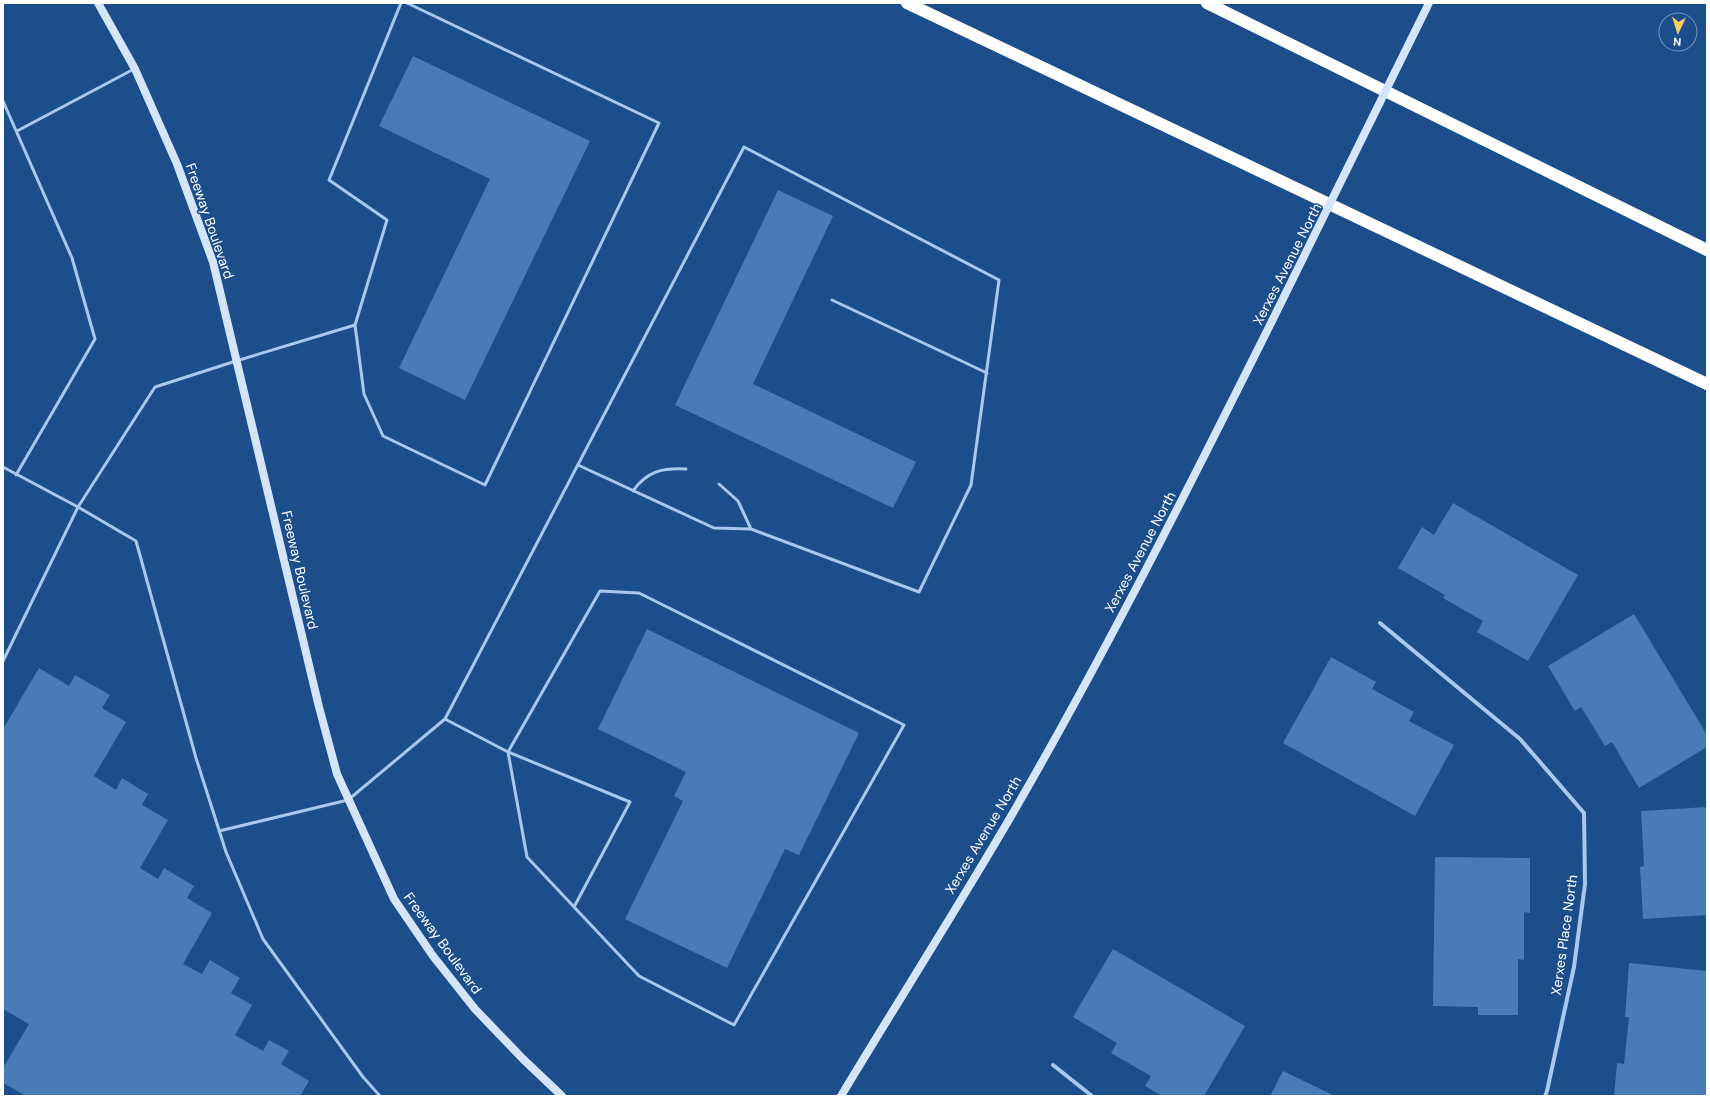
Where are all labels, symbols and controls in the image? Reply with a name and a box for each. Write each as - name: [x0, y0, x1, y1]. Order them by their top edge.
- north arrow: [1658, 12, 1698, 52]
- text: N: [1673, 35, 1682, 49]
- street label: Freeway Boulevard: [182, 161, 238, 281]
- street label: Xerxes Avenue North: [1248, 200, 1326, 328]
- street label: Xerxes Avenue North: [1100, 488, 1180, 616]
- street label: Freeway Boulevard: [278, 509, 322, 631]
- street label: Xerxes Avenue North: [941, 773, 1025, 897]
- street label: Xerxes Place North: [1547, 873, 1581, 997]
- street label: Freeway Boulevard: [400, 889, 486, 997]

